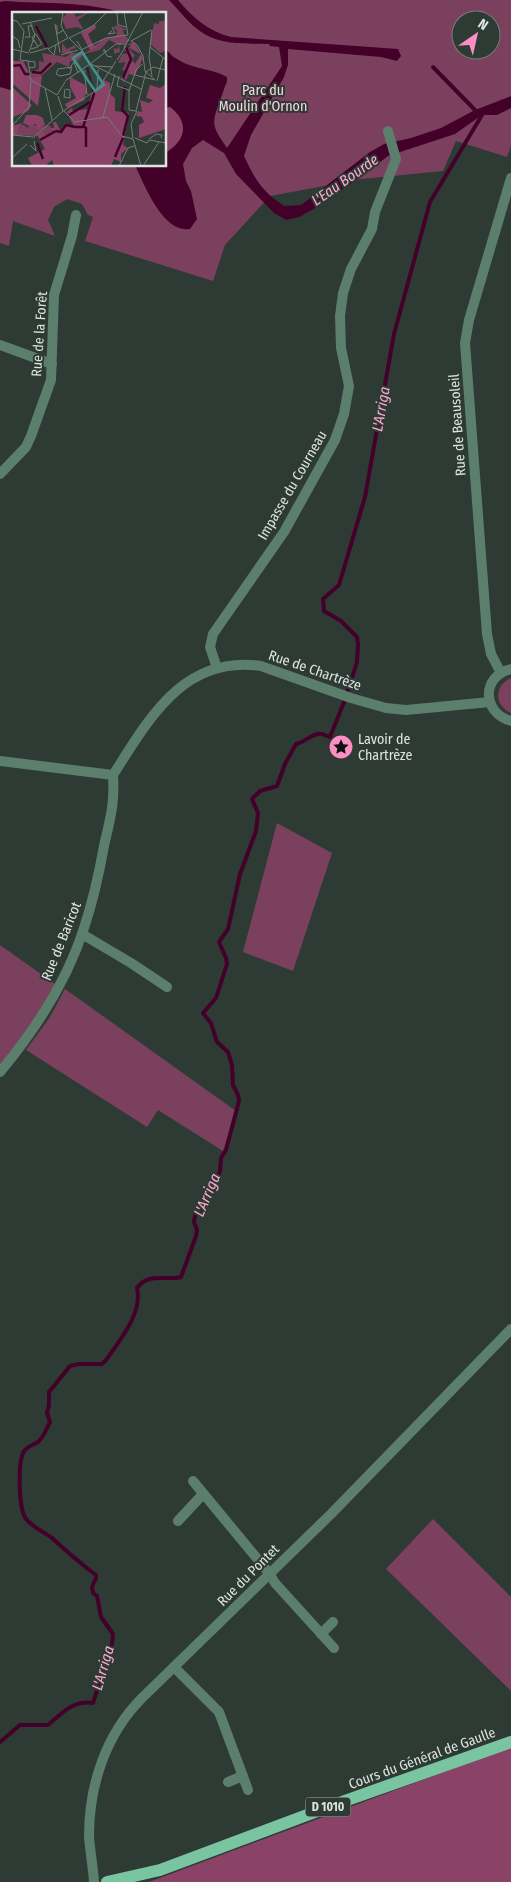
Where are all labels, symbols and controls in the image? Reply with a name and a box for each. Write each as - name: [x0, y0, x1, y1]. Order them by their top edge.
- north arrow: [451, 10, 501, 60]
- inset map: [12, 12, 166, 166]
- text: N: [475, 15, 491, 34]
- park label: Parc du Moulin d'Ornon: [219, 82, 307, 115]
- water label: L'Eau Bourde: [308, 150, 382, 210]
- street label: Rue de la Forêt: [28, 290, 51, 377]
- street label: Rue de Beausoleil: [445, 373, 470, 477]
- water label: L'Arriga: [368, 385, 394, 433]
- street label: Impasse du Courneau: [254, 428, 331, 543]
- street label: Rue de Chartrèze: [266, 647, 364, 694]
- place label: Lavoir de Chartrèze: [358, 731, 412, 764]
- place icon: Lavoir de Chartrèze: [328, 734, 354, 760]
- street label: Rue de Baricot: [38, 899, 85, 983]
- water label: L'Arriga: [190, 1170, 224, 1219]
- street label: Rue du Pontet: [214, 1540, 283, 1610]
- water label: L'Arriga: [88, 1644, 118, 1692]
- street label: Cours du Général de Gaulle: [346, 1724, 498, 1793]
- road number: D 1010: [306, 1798, 350, 1816]

